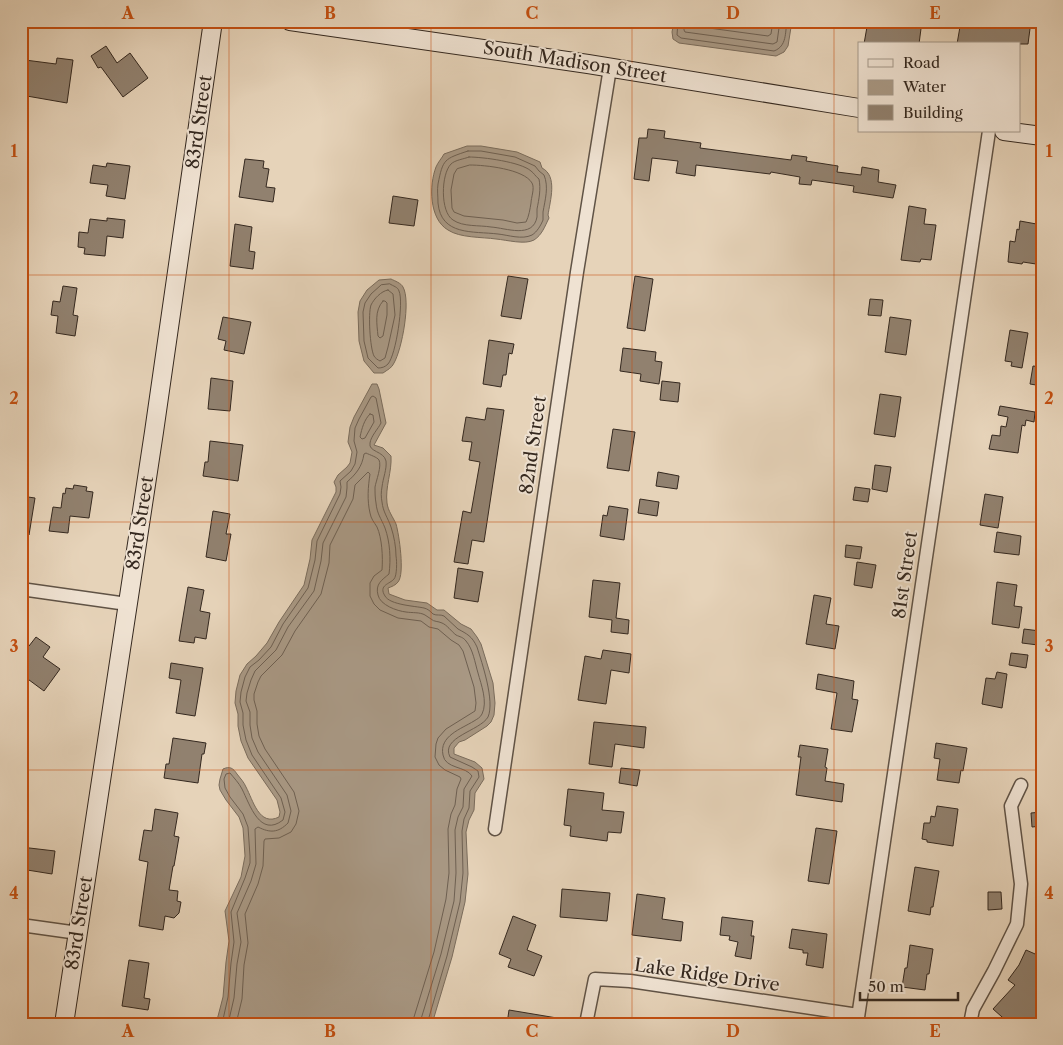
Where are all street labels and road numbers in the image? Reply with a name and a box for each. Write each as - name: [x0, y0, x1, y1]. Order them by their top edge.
- street label: South Madison Street: [482, 37, 669, 87]
- street label: 83rd Street: [182, 73, 217, 170]
- street label: 82nd Street: [515, 394, 551, 496]
- street label: 83rd Street: [122, 474, 158, 571]
- street label: 81st Street: [888, 529, 922, 620]
- street label: 83rd Street: [61, 874, 97, 971]
- street label: Lake Ridge Drive: [633, 954, 781, 996]

